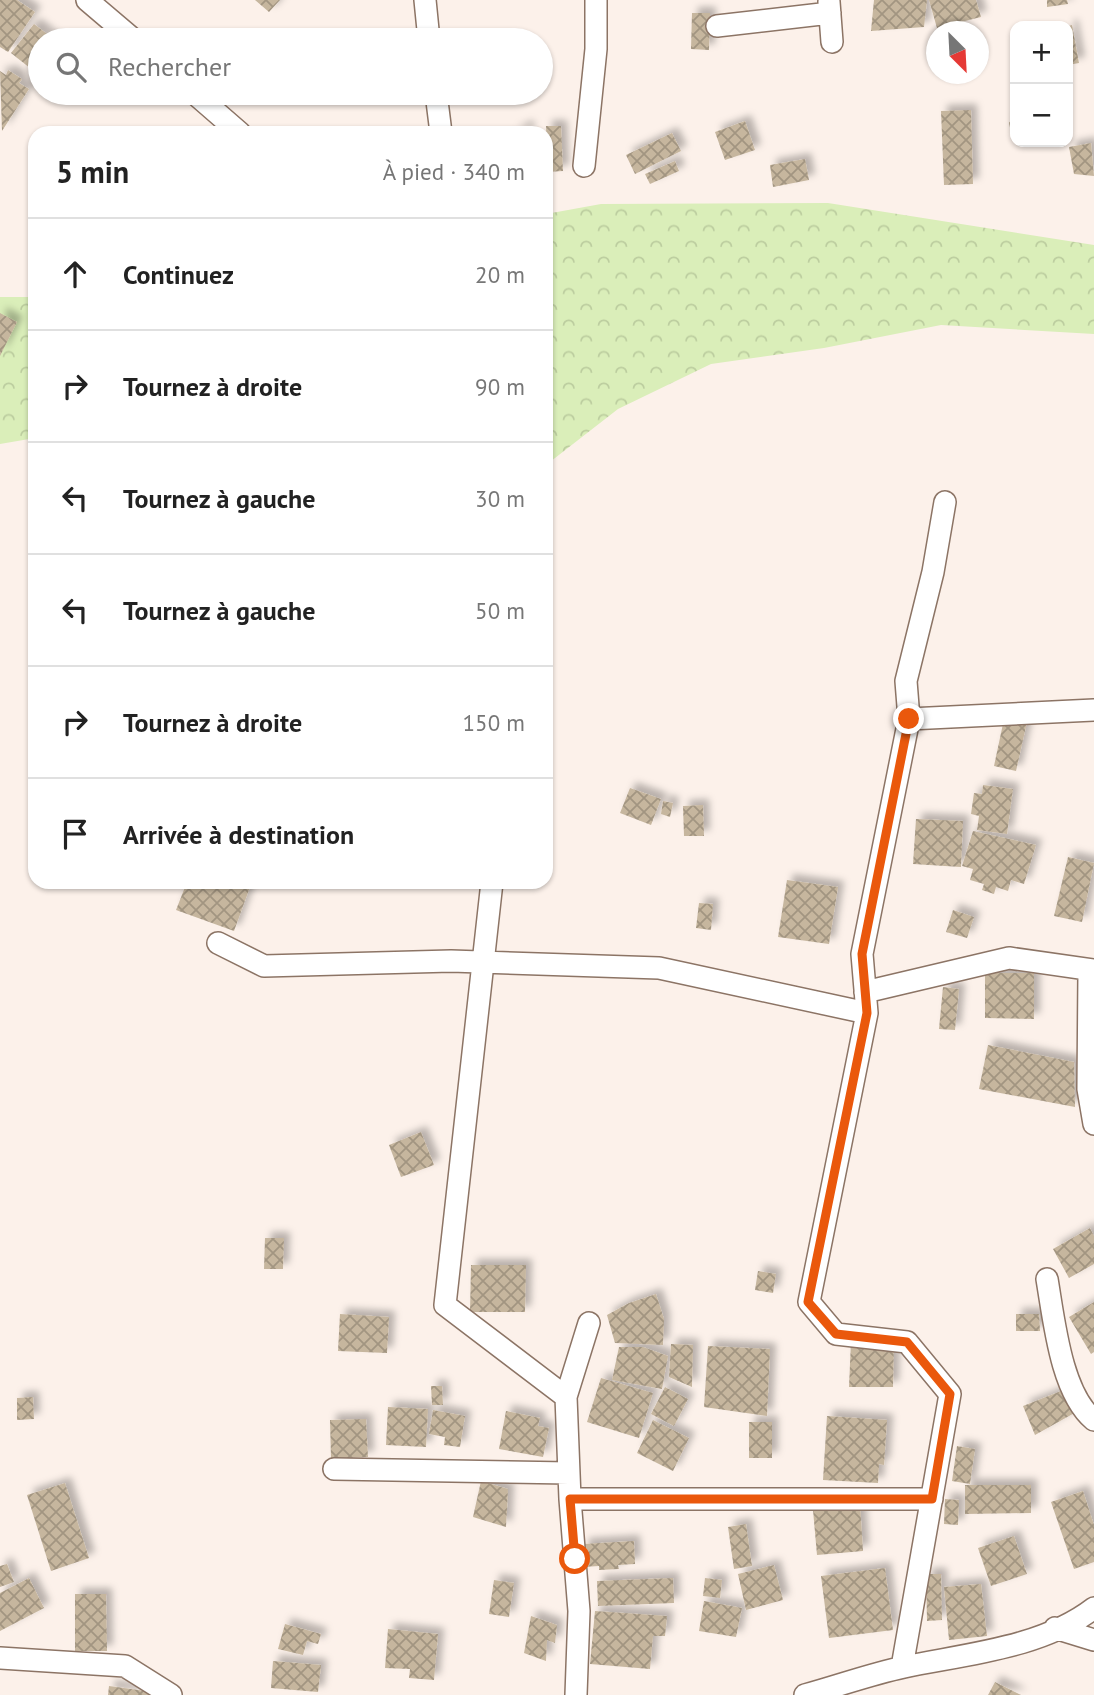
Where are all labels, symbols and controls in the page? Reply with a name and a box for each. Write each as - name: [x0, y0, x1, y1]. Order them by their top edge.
- north arrow: [926, 21, 989, 84]
- map controls: [1010, 21, 1073, 147]
- button: +: [1010, 21, 1073, 84]
- search box: [28, 28, 553, 105]
- icon: search: [52, 48, 90, 86]
- text: Rechercher: [108, 50, 231, 83]
- button: −: [1010, 84, 1073, 147]
- text: 5 min: [56, 152, 129, 191]
- text: À pied · 340 m: [383, 157, 525, 186]
- icon: ahead: [56, 255, 94, 293]
- text: Continuez: [123, 258, 234, 291]
- text: 20 m: [475, 260, 525, 289]
- icon: right: [56, 367, 94, 405]
- text: Tournez à droite: [123, 370, 302, 403]
- text: 90 m: [475, 372, 525, 401]
- icon: left: [56, 479, 94, 517]
- text: Tournez à gauche: [123, 482, 315, 515]
- text: 30 m: [475, 484, 525, 513]
- icon: left: [56, 591, 94, 629]
- text: Tournez à gauche: [123, 594, 315, 627]
- text: 50 m: [475, 596, 525, 625]
- icon: right: [56, 703, 94, 741]
- route end: [893, 703, 924, 734]
- text: Tournez à droite: [123, 706, 302, 739]
- text: 150 m: [463, 708, 525, 737]
- icon: arrive: [56, 815, 94, 853]
- text: Arrivée à destination: [123, 818, 354, 851]
- route start: [559, 1543, 590, 1574]

